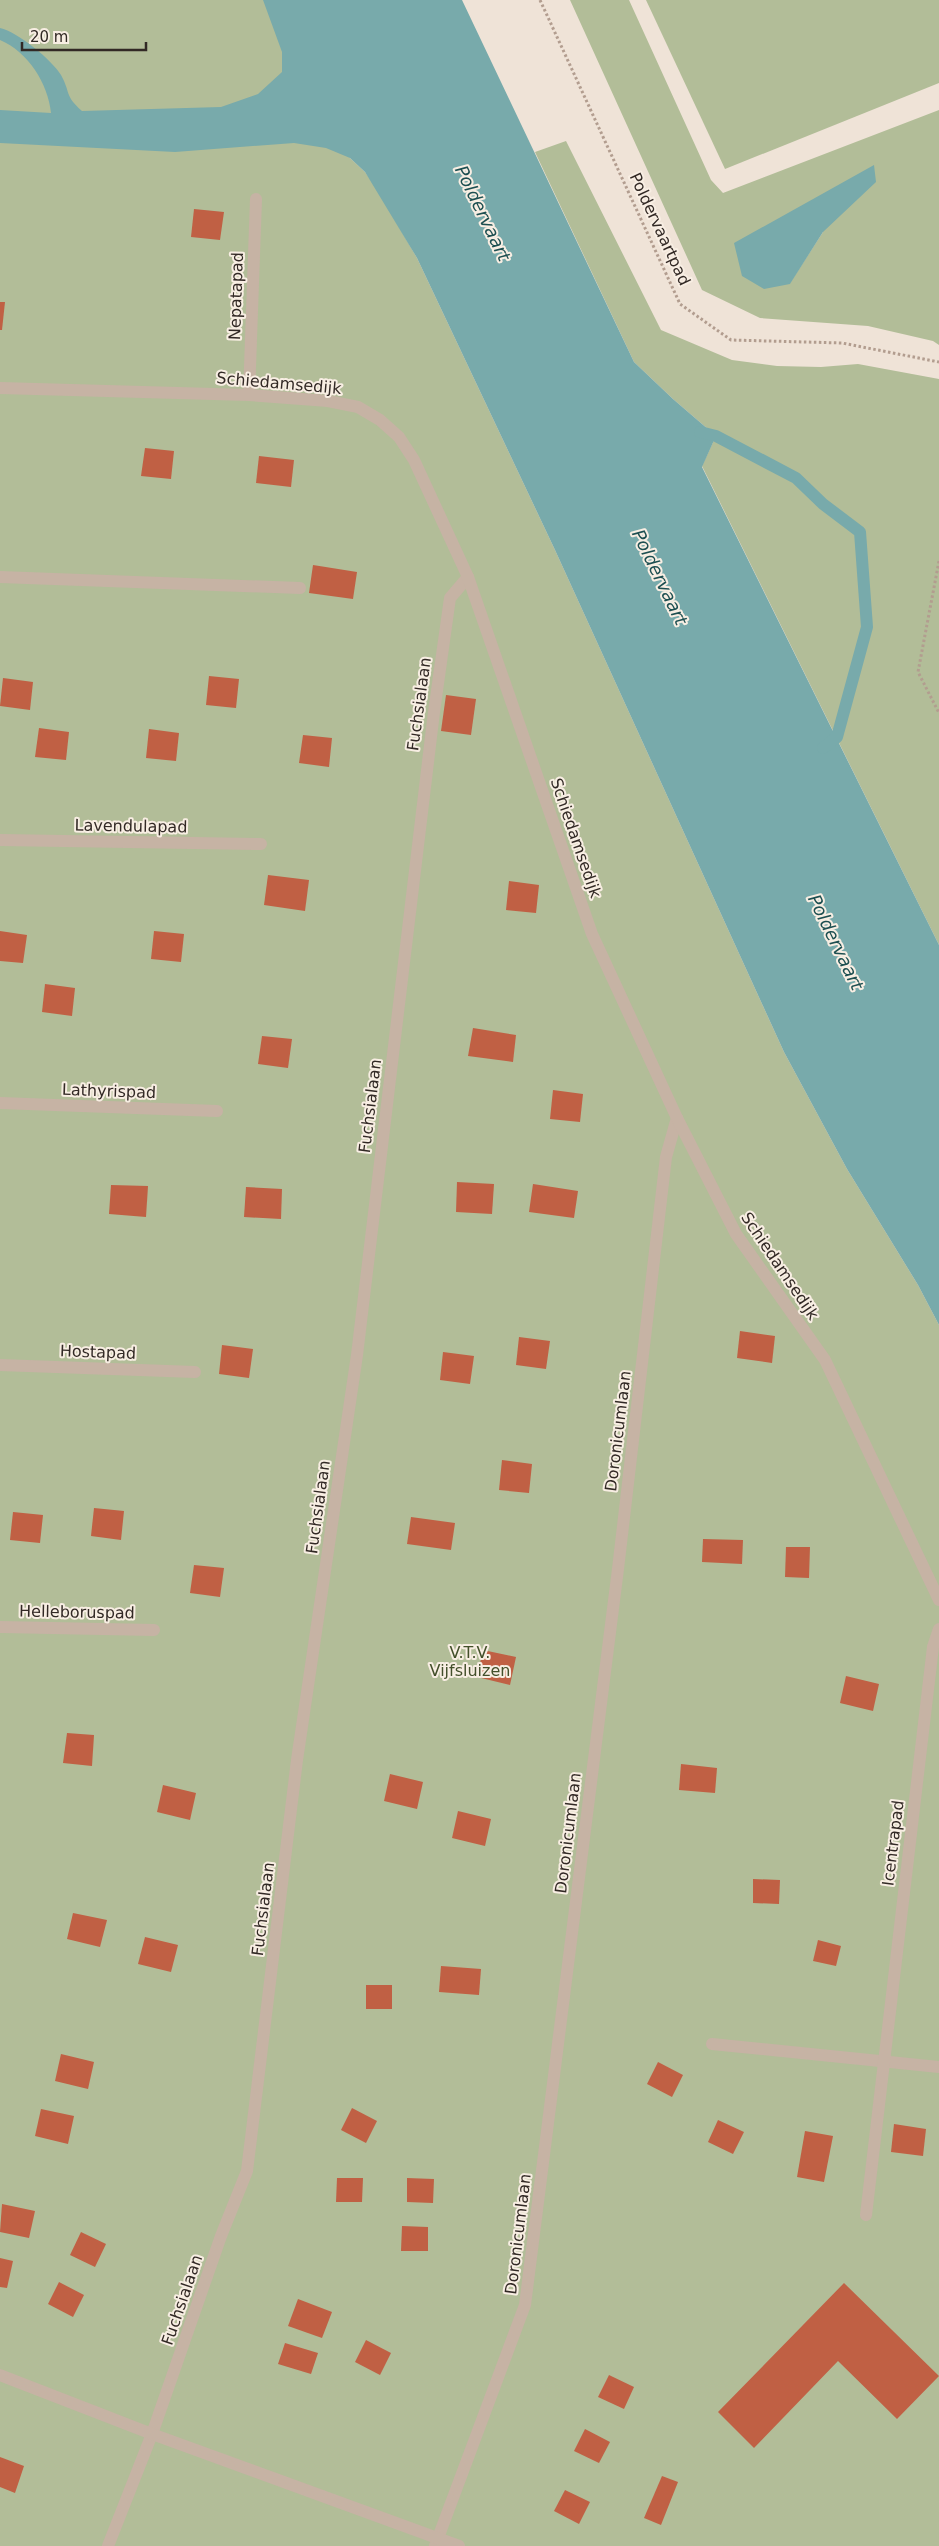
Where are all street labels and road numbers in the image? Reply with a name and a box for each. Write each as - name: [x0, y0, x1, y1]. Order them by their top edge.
- street label: Poldervaartpad: [626, 170, 694, 288]
- street label: Nepatapad: [225, 252, 247, 340]
- street label: Schiedamsedijk: [216, 368, 343, 398]
- street label: Fuchsialaan: [403, 656, 435, 752]
- street label: Schiedamsedijk: [547, 776, 606, 901]
- street label: Lavendulapad: [74, 816, 188, 836]
- street label: Fuchsialaan: [355, 1058, 385, 1154]
- street label: Lathyrispad: [62, 1080, 156, 1102]
- street label: Schiedamsedijk: [737, 1209, 823, 1324]
- street label: Hostapad: [60, 1341, 136, 1363]
- street label: Doronicumlaan: [601, 1370, 635, 1492]
- street label: Fuchsialaan: [302, 1459, 334, 1555]
- street label: Helleboruspad: [19, 1601, 135, 1623]
- street label: Doronicumlaan: [551, 1772, 585, 1894]
- street label: Icentrapad: [878, 1799, 908, 1887]
- street label: Fuchsialaan: [248, 1861, 278, 1957]
- street label: Doronicumlaan: [501, 2173, 535, 2295]
- street label: Fuchsialaan: [158, 2252, 206, 2348]

